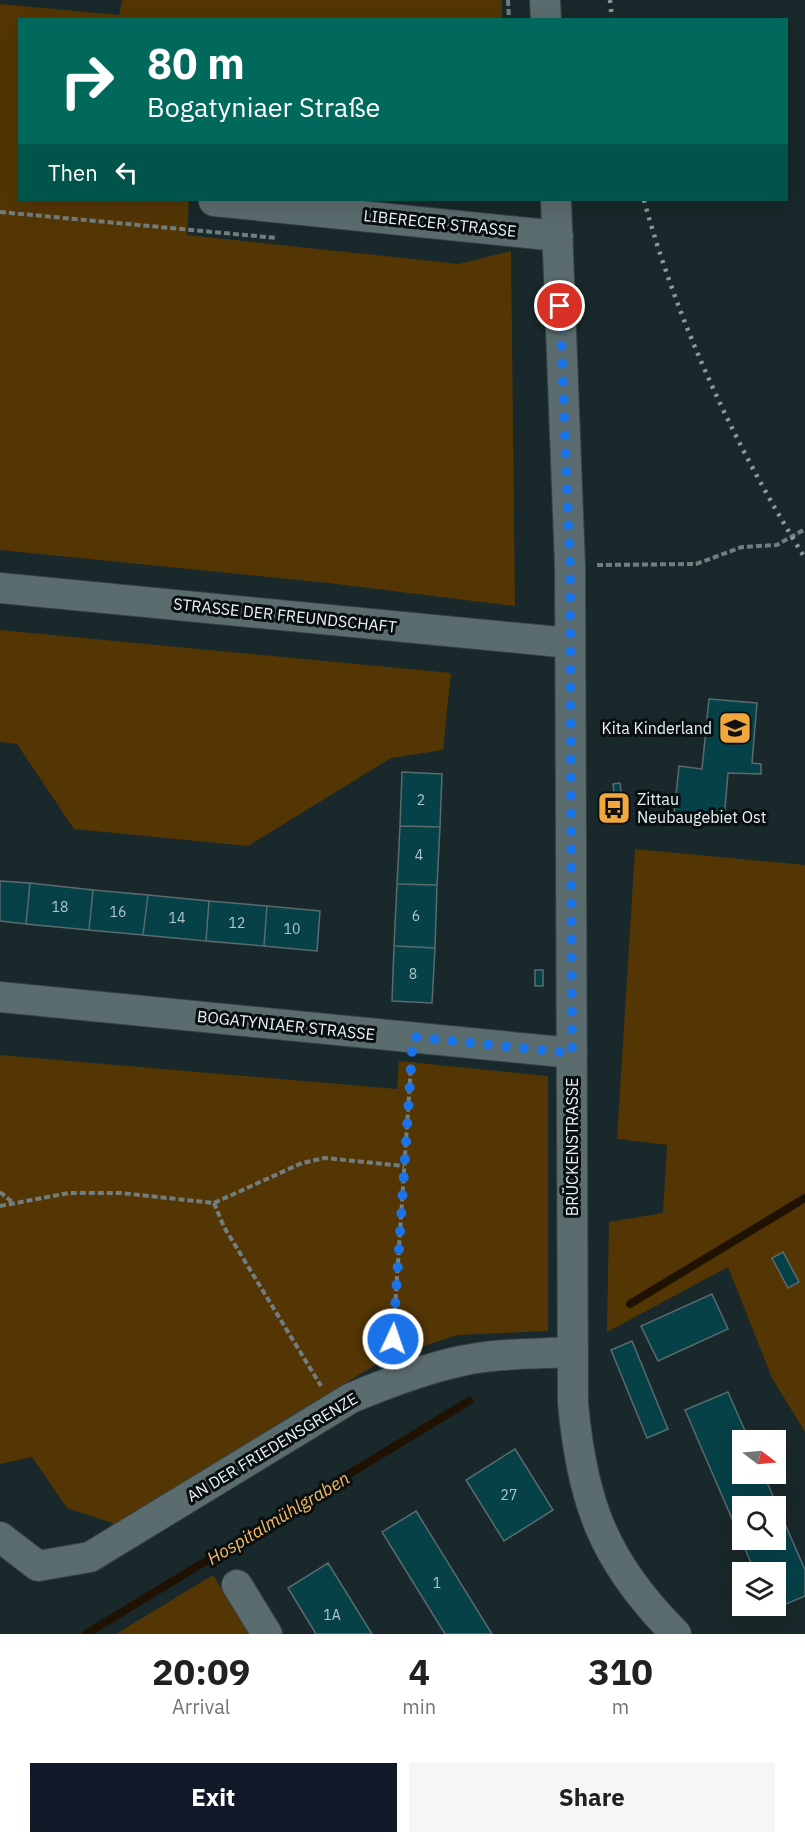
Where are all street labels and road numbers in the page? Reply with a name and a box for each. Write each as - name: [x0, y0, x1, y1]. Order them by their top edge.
- street label: LIBERECER STRASSE: [363, 205, 517, 241]
- street label: STRASSE DER FREUNDSCHAFT: [172, 593, 398, 637]
- street label: BOGATYNIAER STRASSE: [196, 1006, 376, 1044]
- street label: BRÜCKENSTRASSE: [562, 1078, 582, 1216]
- street label: AN DER FRIEDENSGRENZE: [183, 1388, 361, 1506]

